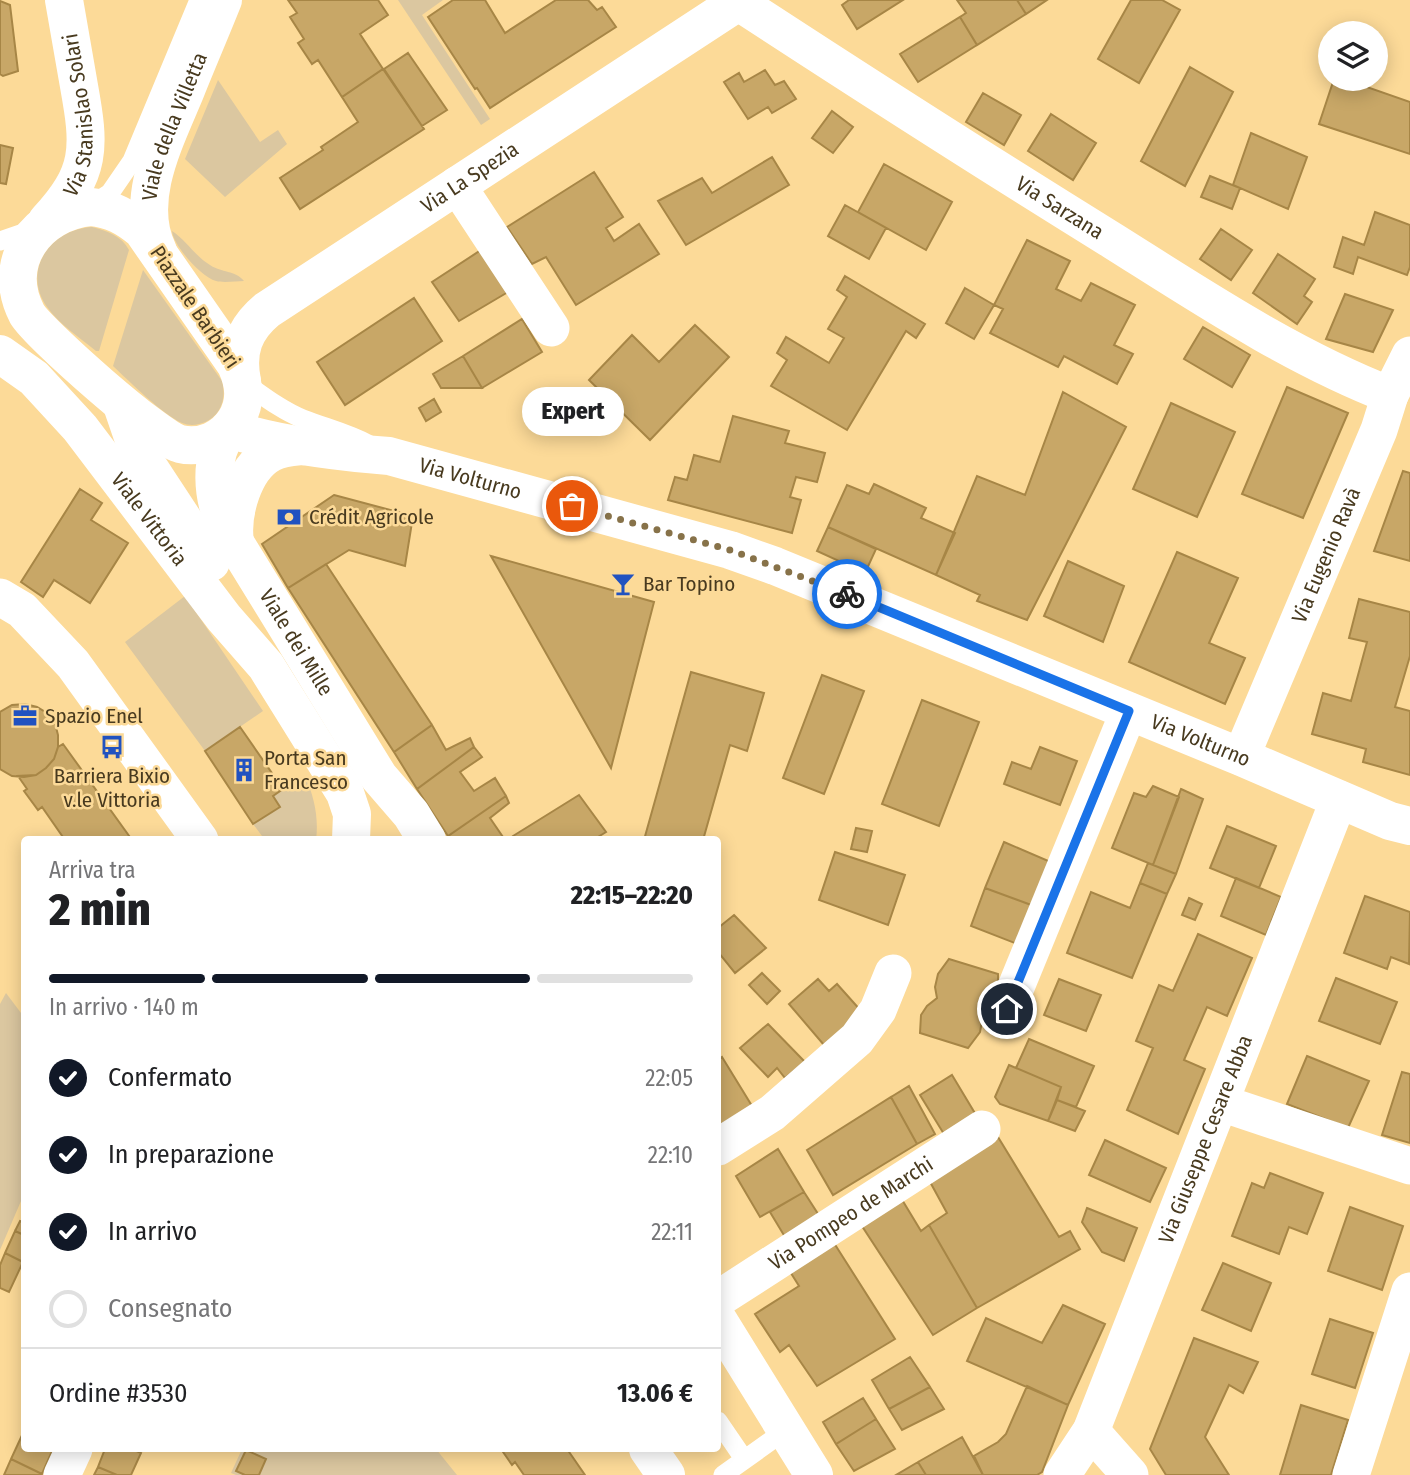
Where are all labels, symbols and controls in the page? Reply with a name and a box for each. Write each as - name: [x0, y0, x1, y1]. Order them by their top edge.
- map controls: [1318, 21, 1388, 91]
- button: layers: [1318, 21, 1388, 91]
- street label: Via Stanislao Solari: [57, 31, 99, 201]
- street label: Viale della Villetta: [136, 49, 213, 202]
- street label: Via La Spezia: [416, 136, 523, 219]
- street label: Via Sarzana: [1011, 171, 1109, 245]
- street label: Piazzale Barbieri: [144, 241, 246, 373]
- callout: Expert: [521, 387, 623, 436]
- text: Expert: [542, 397, 604, 425]
- street label: Via Volturno: [416, 452, 525, 505]
- street label: Viale Vittoria: [105, 467, 193, 571]
- pin: [542, 476, 602, 536]
- street label: Via Eugenio Ravà: [1286, 484, 1366, 627]
- icon: bag: [553, 487, 591, 525]
- bank icon: Crédit Agricole: [275, 503, 303, 531]
- place label: Crédit Agricole: [309, 504, 434, 530]
- courier: [812, 559, 882, 629]
- bar icon: Bar Topino: [609, 570, 637, 598]
- place label: Bar Topino: [643, 571, 735, 597]
- icon: bike: [828, 575, 866, 613]
- street label: Viale dei Mille: [254, 584, 339, 701]
- office icon: Spazio Enel: [11, 702, 39, 730]
- place label: Spazio Enel: [45, 703, 143, 729]
- street label: Via Volturno: [1147, 708, 1254, 772]
- bus stop icon: Barriera Bixio v.le Vittoria: [98, 733, 126, 761]
- place label: Porta San Francesco: [264, 745, 348, 795]
- building icon: Porta San Francesco: [230, 756, 258, 784]
- place label: Barriera Bixio v.le Vittoria: [54, 763, 170, 813]
- text: Arriva tra: [49, 856, 136, 884]
- text: 22:15–22:20: [571, 880, 693, 911]
- text: 2 min: [49, 882, 151, 937]
- pin: [977, 979, 1037, 1039]
- icon: home: [988, 990, 1026, 1028]
- text: In arrivo · 140 m: [49, 993, 199, 1021]
- street label: Via Giuseppe Cesare Abba: [1153, 1031, 1258, 1247]
- icon: check: [49, 1059, 87, 1097]
- text: Confermato: [108, 1062, 232, 1093]
- text: 22:05: [645, 1064, 693, 1092]
- icon: check: [49, 1136, 87, 1174]
- text: In preparazione: [108, 1139, 274, 1170]
- text: 22:10: [648, 1141, 693, 1169]
- street label: Via Pompeo de Marchi: [764, 1151, 938, 1276]
- icon: check: [49, 1213, 87, 1251]
- text: In arrivo: [108, 1216, 197, 1247]
- text: 22:11: [651, 1218, 693, 1246]
- text: Consegnato: [108, 1293, 232, 1324]
- text: Ordine #3530: [49, 1378, 188, 1409]
- text: 13.06 €: [617, 1378, 693, 1409]

